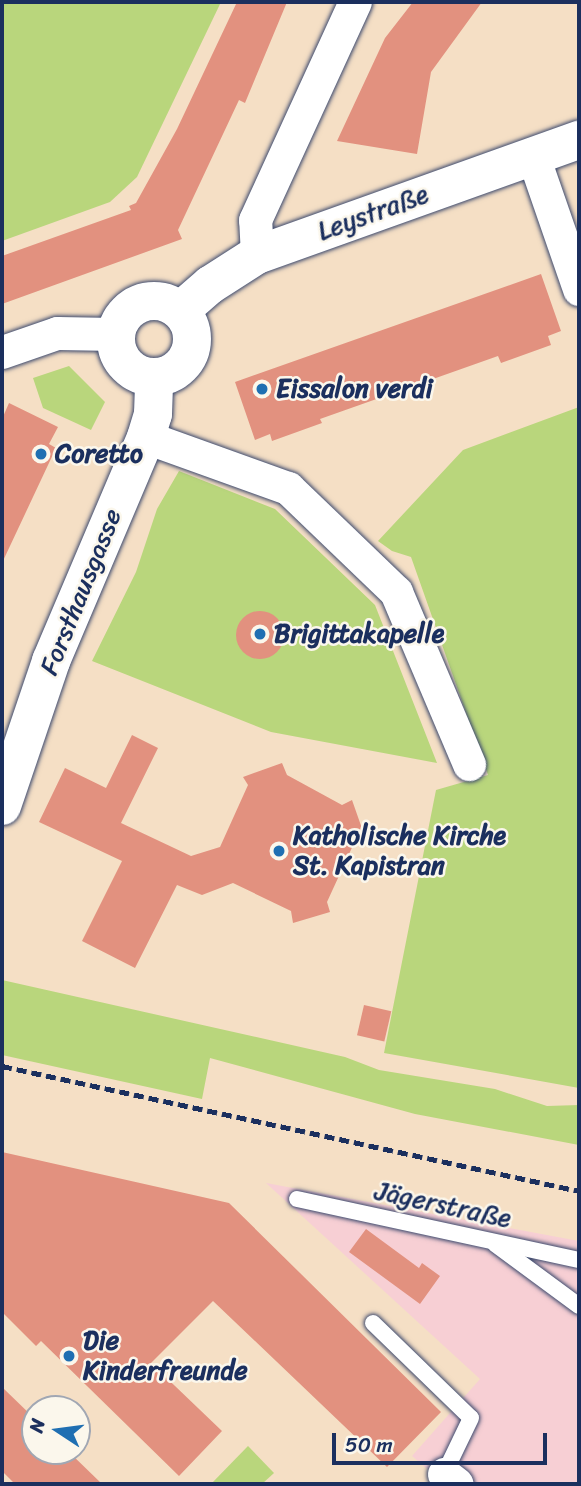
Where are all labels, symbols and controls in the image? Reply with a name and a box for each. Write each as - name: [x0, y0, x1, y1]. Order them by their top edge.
- street label: Leystraße: [313, 179, 433, 247]
- place label: Eissalon verdi: [276, 373, 433, 405]
- marker: Eissalon verdi: [254, 381, 270, 397]
- place label: Coretto: [55, 438, 143, 470]
- marker: Coretto: [33, 446, 49, 462]
- street label: Forsthausgasse: [33, 504, 129, 680]
- place label: Brigittakapelle: [274, 618, 444, 650]
- marker: Brigittakapelle: [252, 626, 268, 642]
- place label: Katholische Kirche St. Kapistran: [293, 820, 507, 882]
- marker: Katholische Kirche St. Kapistran: [271, 843, 287, 859]
- street label: Jägerstraße: [372, 1175, 514, 1235]
- place label: Die Kinderfreunde: [83, 1325, 248, 1386]
- marker: Die Kinderfreunde: [61, 1348, 77, 1364]
- north arrow: [21, 1395, 91, 1465]
- text: N: [19, 1415, 55, 1436]
- scale bar: [336, 1420, 551, 1464]
- text: 50 m: [345, 1426, 393, 1464]

